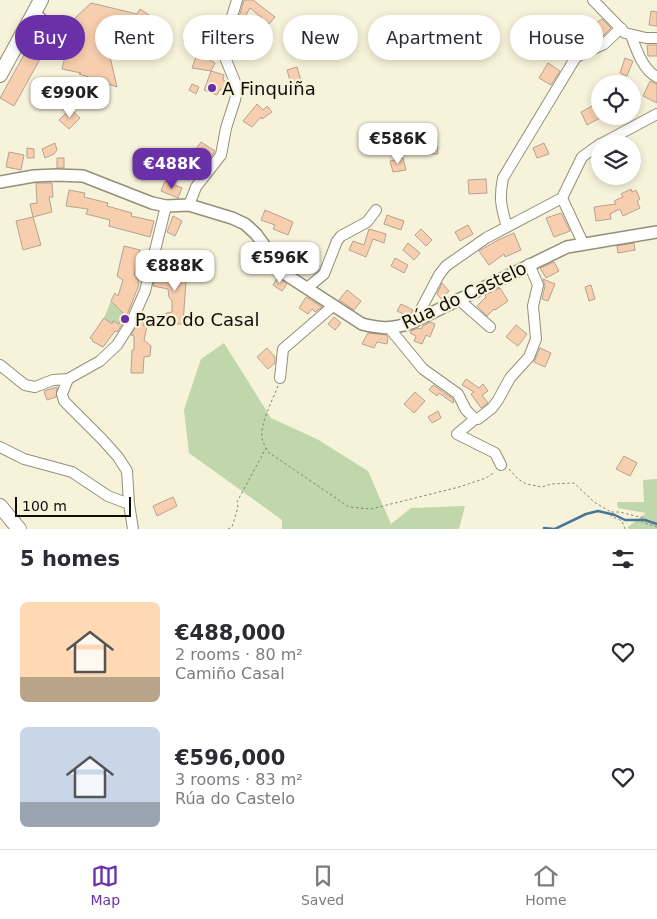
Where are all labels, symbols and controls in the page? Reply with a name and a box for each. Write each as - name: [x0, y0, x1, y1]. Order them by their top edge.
- chip: Buy: [15, 15, 85, 60]
- chip: Rent: [95, 15, 173, 60]
- chip: Filters: [183, 15, 273, 60]
- chip: New: [283, 15, 358, 60]
- chip: Apartment: [368, 15, 500, 60]
- chip: House: [510, 15, 603, 60]
- map controls: [591, 75, 641, 185]
- button: locate: [591, 75, 641, 125]
- pin: €990K: [35, 76, 105, 119]
- place label: A Finquiña: [222, 78, 316, 99]
- marker: A Finquiña: [206, 82, 218, 94]
- text: €990K: [42, 83, 98, 102]
- pin: €586K: [363, 122, 433, 165]
- text: €586K: [370, 129, 426, 148]
- button: layers: [591, 135, 641, 185]
- pin: €488K: [137, 148, 207, 190]
- text: €488K: [144, 154, 200, 173]
- pin: €596K: [245, 242, 315, 284]
- text: €596K: [252, 248, 308, 267]
- pin: €888K: [140, 250, 210, 292]
- text: €888K: [147, 256, 203, 275]
- street label: Rúa do Castelo: [398, 257, 530, 333]
- place label: Pazo do Casal: [135, 309, 259, 330]
- marker: Pazo do Casal: [119, 313, 131, 325]
- scale bar: [15, 494, 131, 517]
- text: 100 m: [22, 498, 67, 514]
- icon: filters: [609, 545, 637, 573]
- text: 5 homes: [20, 547, 120, 571]
- text: €488,000: [175, 621, 285, 645]
- icon: home: [60, 622, 120, 682]
- icon: heart: [609, 638, 637, 666]
- text: 2 rooms · 80 m²: [175, 645, 303, 664]
- text: Camiño Casal: [175, 664, 285, 683]
- text: €596,000: [175, 746, 285, 770]
- icon: home: [60, 747, 120, 807]
- icon: heart: [609, 763, 637, 791]
- text: 3 rooms · 83 m²: [175, 770, 303, 789]
- text: Rúa do Castelo: [175, 789, 295, 808]
- tab: Map: [90, 862, 120, 908]
- tab: Saved: [301, 862, 344, 908]
- tab: Home: [525, 862, 567, 908]

